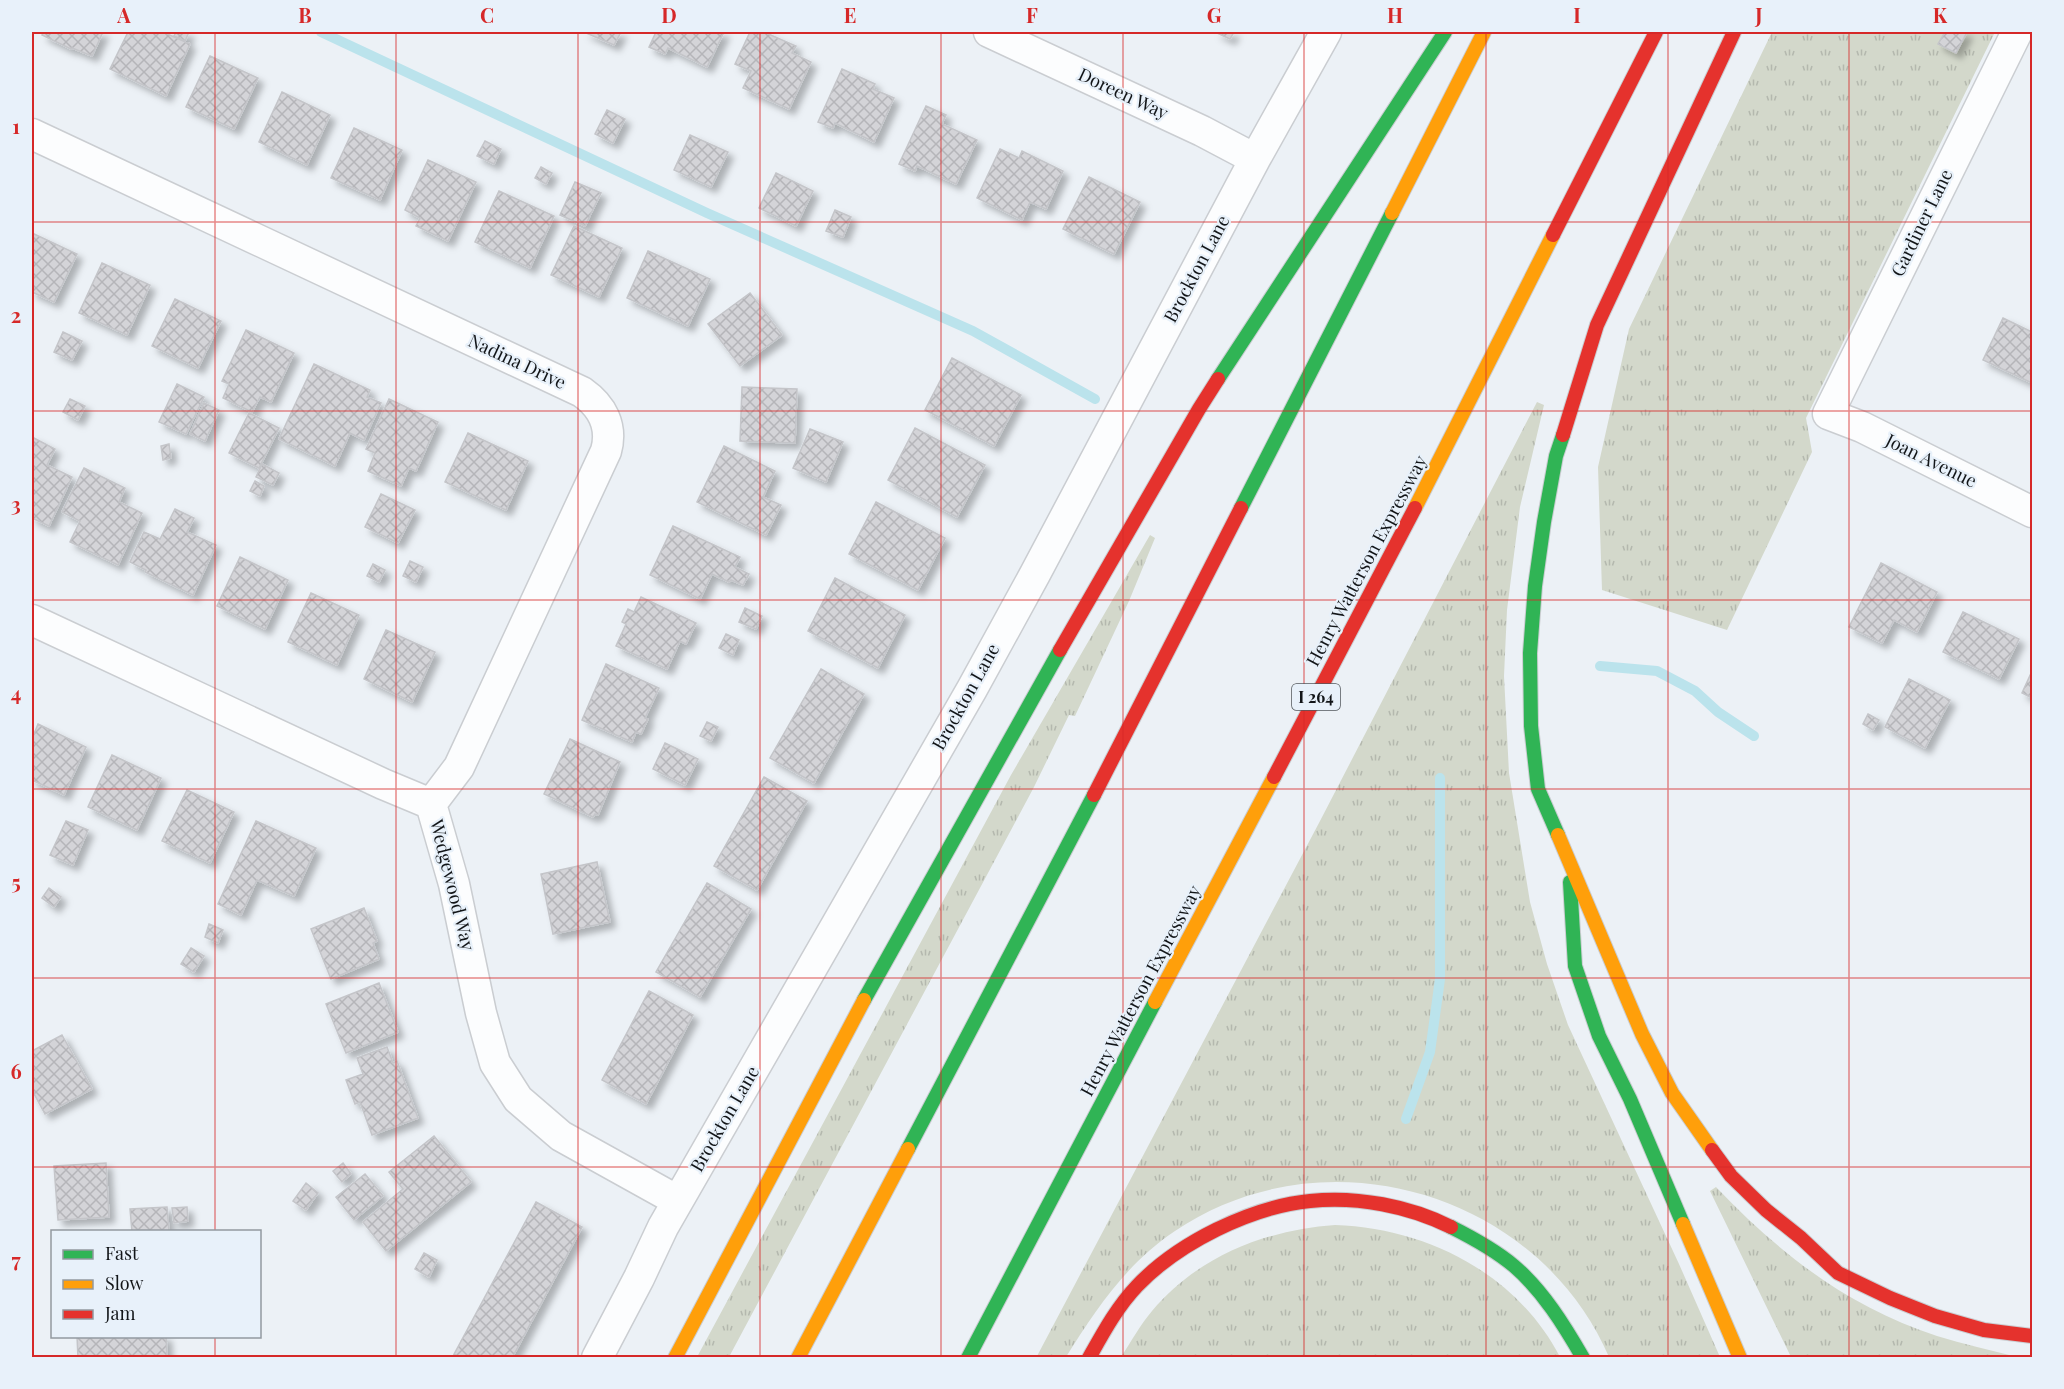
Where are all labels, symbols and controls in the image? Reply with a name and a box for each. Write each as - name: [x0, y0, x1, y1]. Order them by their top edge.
- text: A: [116, 1, 131, 28]
- text: B: [298, 1, 312, 28]
- text: C: [480, 1, 494, 28]
- text: D: [661, 1, 677, 28]
- text: E: [844, 1, 856, 28]
- text: F: [1026, 1, 1038, 28]
- text: G: [1207, 1, 1222, 28]
- text: H: [1387, 1, 1403, 28]
- text: I: [1573, 1, 1581, 28]
- text: J: [1754, 1, 1763, 28]
- text: K: [1933, 1, 1948, 28]
- street label: Doreen Way: [1075, 62, 1172, 124]
- text: 1: [12, 112, 20, 139]
- street label: Gardiner Lane: [1885, 165, 1957, 280]
- street label: Brockton Lane: [1158, 211, 1234, 326]
- text: 2: [11, 301, 21, 328]
- street label: Nadina Drive: [465, 328, 570, 394]
- street label: Joan Avenue: [1881, 427, 1981, 492]
- street label: Henry Watterson Expressway: [1300, 451, 1432, 670]
- text: 3: [11, 490, 21, 517]
- street label: Brockton Lane: [926, 639, 1004, 754]
- text: 4: [11, 679, 21, 706]
- road number: I 264: [1292, 684, 1340, 710]
- street label: Wedgewood Way: [425, 816, 481, 953]
- text: 5: [11, 868, 21, 895]
- street label: Henry Watterson Expressway: [1074, 881, 1206, 1100]
- text: 6: [10, 1057, 22, 1084]
- street label: Brockton Lane: [684, 1061, 764, 1176]
- legend: [51, 1230, 261, 1338]
- text: Fast: [105, 1241, 139, 1265]
- text: 7: [11, 1246, 21, 1273]
- text: Slow: [105, 1271, 143, 1295]
- text: Jam: [104, 1301, 135, 1325]

